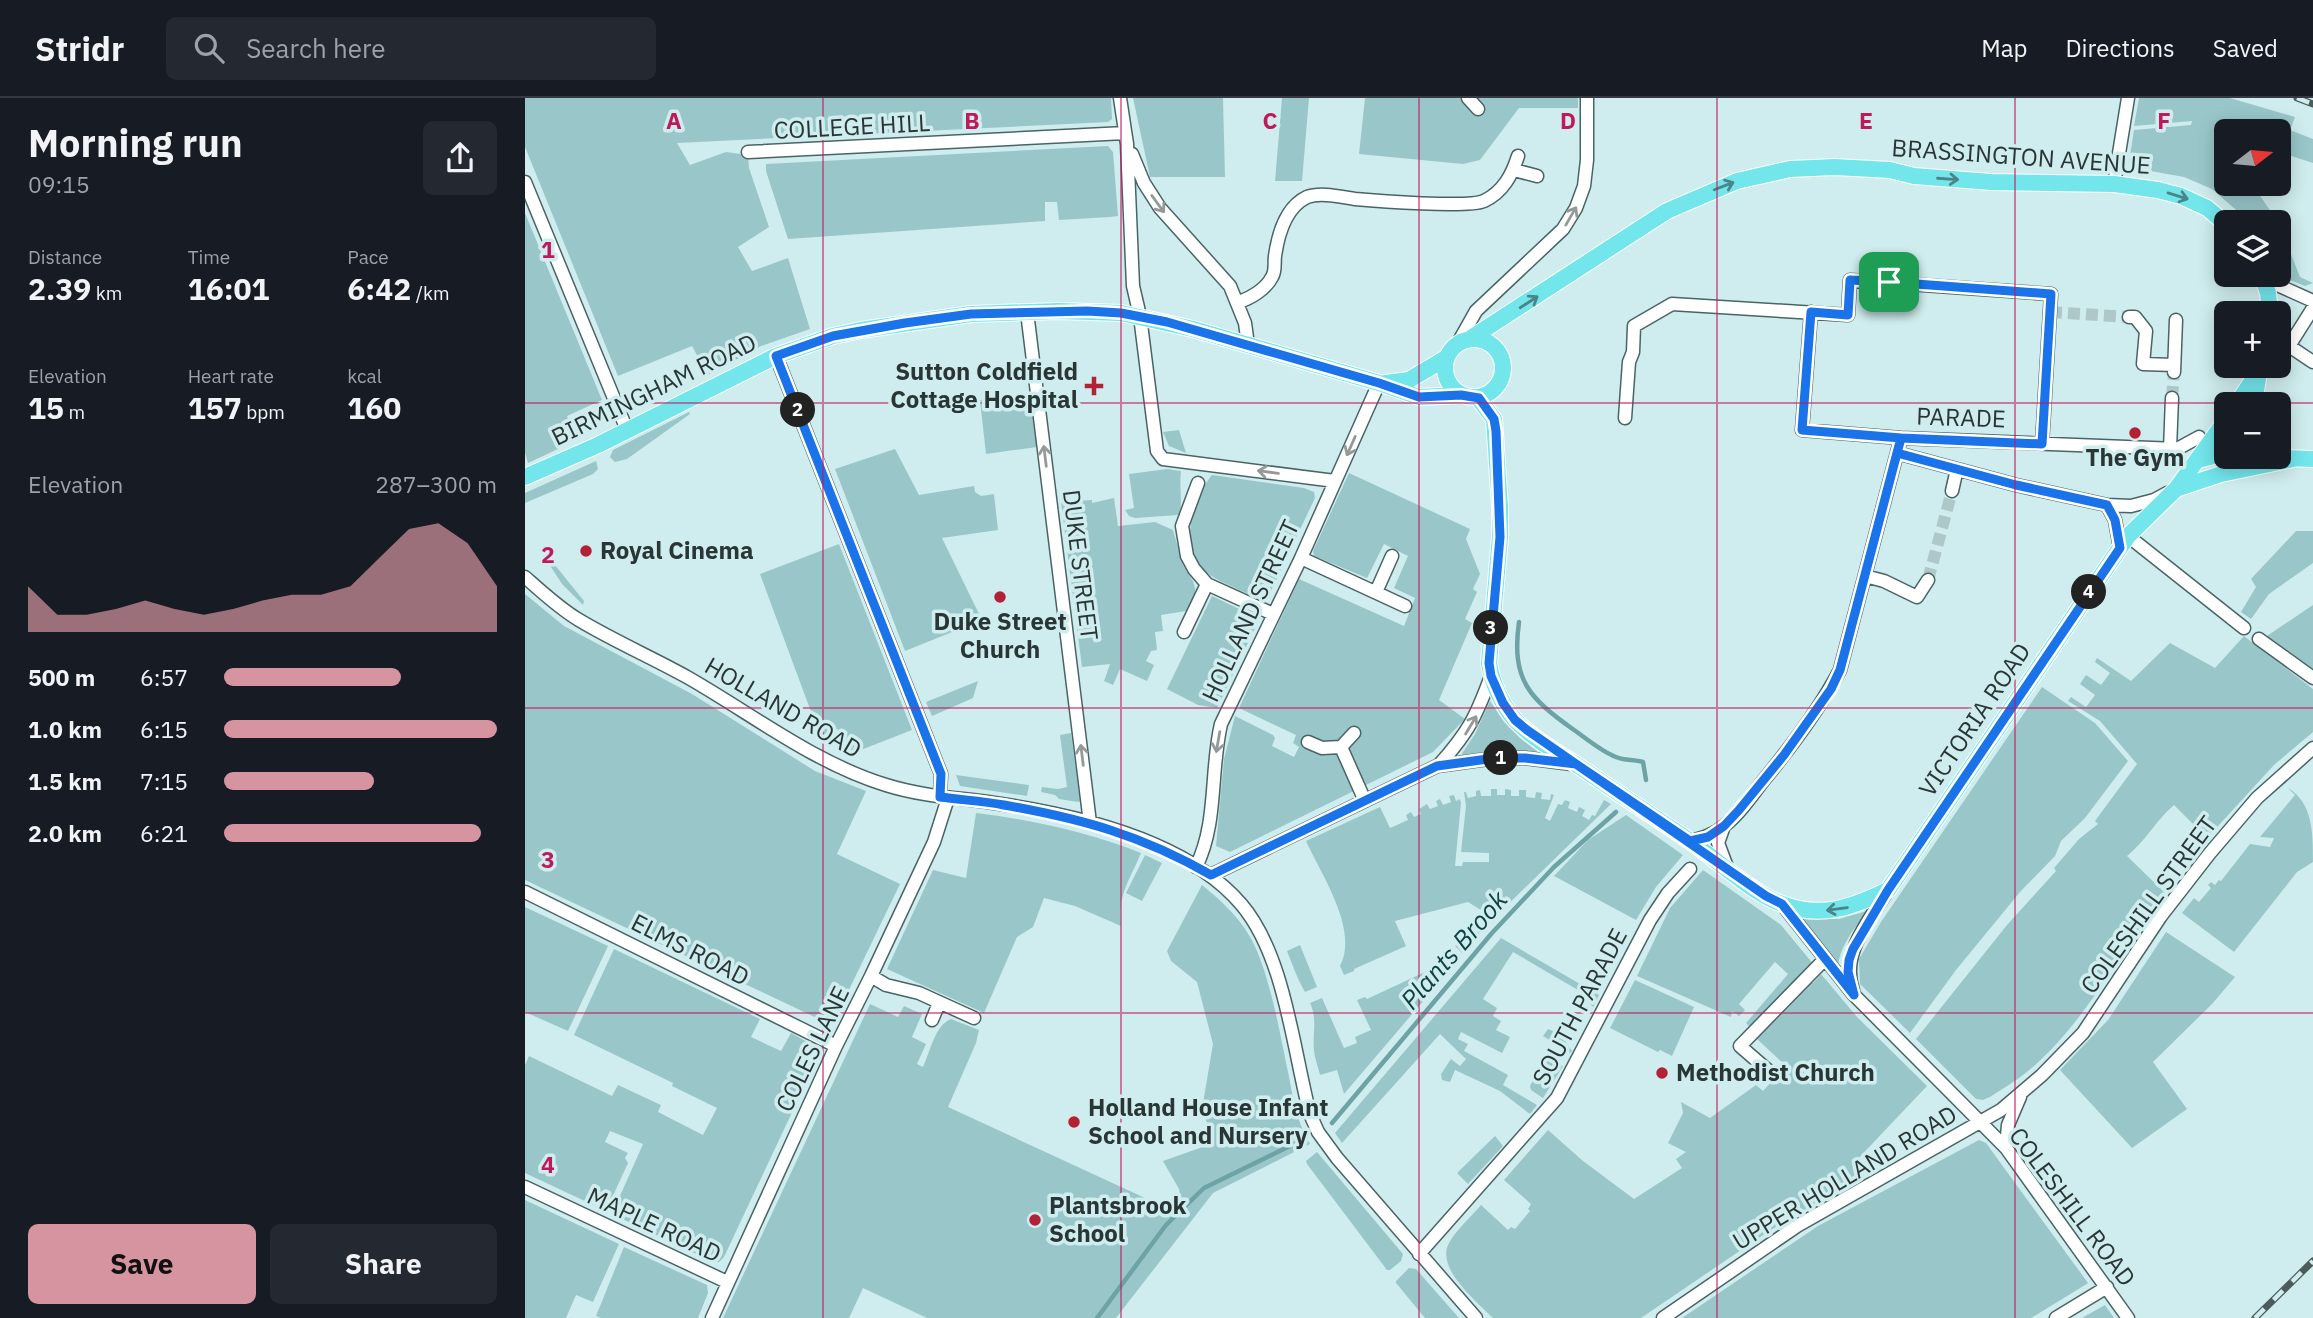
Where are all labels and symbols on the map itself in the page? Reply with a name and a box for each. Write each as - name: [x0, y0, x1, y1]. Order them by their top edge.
- text: A: [666, 105, 682, 135]
- text: B: [964, 105, 980, 135]
- text: C: [1263, 105, 1278, 135]
- text: D: [1560, 105, 1576, 135]
- text: E: [1859, 105, 1873, 135]
- text: F: [2157, 105, 2171, 135]
- street label: COLLEGE HILL: [773, 106, 931, 146]
- north arrow: [2214, 119, 2291, 196]
- street label: BRASSINGTON AVENUE: [1891, 131, 2152, 181]
- one-way arrow: [1936, 172, 1959, 185]
- one-way arrow: [1712, 179, 1734, 191]
- one-way arrow: [2167, 190, 2189, 203]
- one-way arrow: [1151, 194, 1165, 213]
- one-way arrow: [1564, 207, 1578, 227]
- text: 1: [541, 234, 555, 264]
- pin: [1859, 252, 1919, 312]
- one-way arrow: [1519, 295, 1538, 309]
- street label: BIRMINGHAM ROAD: [546, 326, 761, 453]
- place label: Sutton Coldfield Cottage Hospital: [890, 355, 1078, 415]
- marker: Sutton Coldfield Cottage Hospital: [1084, 376, 1104, 396]
- pin: 2: [781, 392, 815, 428]
- street label: PARADE: [1916, 399, 2006, 435]
- marker: The Gym: [2127, 425, 2143, 441]
- one-way arrow: [1344, 434, 1357, 456]
- place label: The Gym: [2086, 441, 2185, 473]
- one-way arrow: [1038, 445, 1051, 468]
- one-way arrow: [1257, 466, 1280, 479]
- street label: DUKE STREET: [1056, 488, 1106, 642]
- street label: HOLLAND STREET: [1194, 514, 1306, 707]
- place label: Royal Cinema: [600, 534, 754, 566]
- text: 2: [541, 539, 555, 569]
- marker: Royal Cinema: [578, 543, 594, 559]
- pin: 4: [2071, 574, 2107, 610]
- marker: Duke Street Church: [992, 589, 1008, 605]
- place label: Duke Street Church: [933, 605, 1067, 665]
- pin: 3: [1473, 610, 1509, 646]
- street label: VICTORIA ROAD: [1911, 636, 2037, 802]
- street label: HOLLAND ROAD: [699, 649, 868, 765]
- one-way arrow: [1464, 715, 1478, 735]
- one-way arrow: [1211, 730, 1224, 753]
- pin: 1: [1483, 740, 1518, 776]
- one-way arrow: [1076, 744, 1089, 767]
- street label: COLESHILL STREET: [2073, 809, 2224, 1000]
- text: 3: [541, 844, 555, 874]
- water label: Plants Brook: [1392, 883, 1514, 1016]
- one-way arrow: [1826, 902, 1849, 915]
- street label: ELMS ROAD: [626, 906, 755, 993]
- street label: SOUTH PARADE: [1524, 923, 1634, 1091]
- street label: COLES LANE: [768, 980, 856, 1117]
- place label: Methodist Church: [1676, 1056, 1875, 1088]
- marker: Methodist Church: [1654, 1065, 1670, 1081]
- place label: Holland House Infant School and Nursery: [1088, 1091, 1328, 1151]
- street label: UPPER HOLLAND ROAD: [1726, 1097, 1963, 1257]
- marker: Holland House Infant School and Nursery: [1066, 1114, 1082, 1130]
- street label: COLESHILL ROAD: [2003, 1120, 2143, 1292]
- text: 4: [541, 1149, 555, 1179]
- street label: MAPLE ROAD: [582, 1179, 727, 1269]
- place label: Plantsbrook School: [1049, 1189, 1187, 1249]
- marker: Plantsbrook School: [1027, 1212, 1043, 1228]

